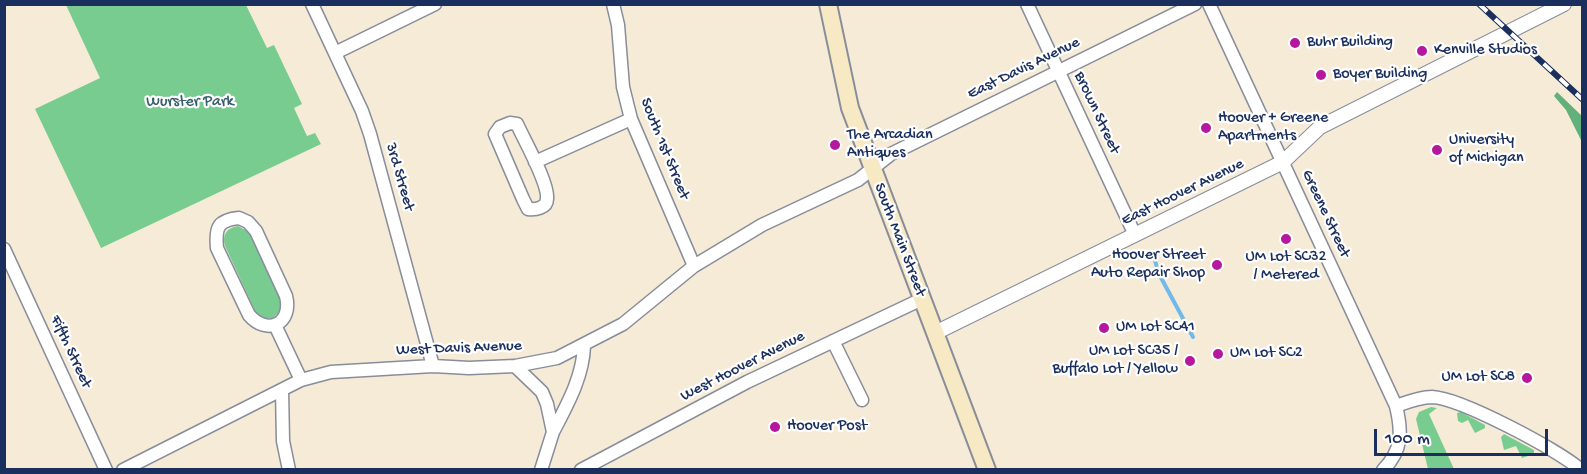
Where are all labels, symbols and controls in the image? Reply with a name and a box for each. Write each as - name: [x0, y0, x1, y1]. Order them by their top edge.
- street label: East Davis Avenue: [965, 33, 1083, 105]
- place label: Buhr Building: [1307, 33, 1393, 53]
- marker: Buhr Building: [1288, 36, 1302, 50]
- place label: Kenville Studios: [1434, 41, 1537, 61]
- marker: Kenville Studios: [1415, 44, 1429, 58]
- place label: Boyer Building: [1333, 65, 1427, 85]
- marker: Boyer Building: [1314, 68, 1328, 82]
- street label: Brown Street: [1069, 69, 1123, 157]
- park label: Wurster Park: [146, 93, 234, 113]
- street label: South 1st Street: [635, 96, 693, 202]
- place label: Hoover + Greene Apartments: [1218, 109, 1328, 147]
- marker: Hoover + Greene Apartments: [1199, 121, 1213, 135]
- place label: The Arcadian Antiques: [847, 126, 933, 164]
- place label: University of Michigan: [1449, 131, 1524, 169]
- marker: The Arcadian Antiques: [828, 138, 842, 152]
- street label: 3rd Street: [380, 141, 418, 213]
- marker: University of Michigan: [1430, 143, 1444, 157]
- street label: East Hoover Avenue: [1119, 155, 1247, 231]
- street label: Greene Street: [1296, 167, 1354, 261]
- street label: South Main Street: [869, 181, 929, 299]
- marker: UM Lot SC32 / Metered: [1279, 232, 1293, 246]
- place label: Hoover Street Auto Repair Shop: [1091, 246, 1205, 284]
- place label: UM Lot SC32 / Metered: [1246, 248, 1326, 286]
- marker: Hoover Street Auto Repair Shop: [1210, 258, 1224, 272]
- street label: Fifth Street: [45, 313, 95, 391]
- place label: UM Lot SC41: [1116, 318, 1195, 338]
- marker: UM Lot SC41: [1097, 321, 1111, 335]
- street label: West Hoover Avenue: [678, 327, 808, 407]
- street label: West Davis Avenue: [396, 337, 522, 361]
- place label: UM Lot SC35 / Buffalo Lot / Yellow: [1052, 342, 1178, 380]
- place label: UM Lot SC2: [1230, 344, 1303, 364]
- marker: UM Lot SC2: [1211, 347, 1225, 361]
- marker: UM Lot SC35 / Buffalo Lot / Yellow: [1183, 354, 1197, 368]
- place label: UM Lot SC8: [1442, 368, 1515, 388]
- marker: UM Lot SC8: [1520, 371, 1534, 385]
- place label: Hoover Post: [787, 417, 867, 437]
- scale bar: [1377, 417, 1551, 455]
- marker: Hoover Post: [768, 420, 782, 434]
- text: 100 m: [1385, 429, 1430, 450]

